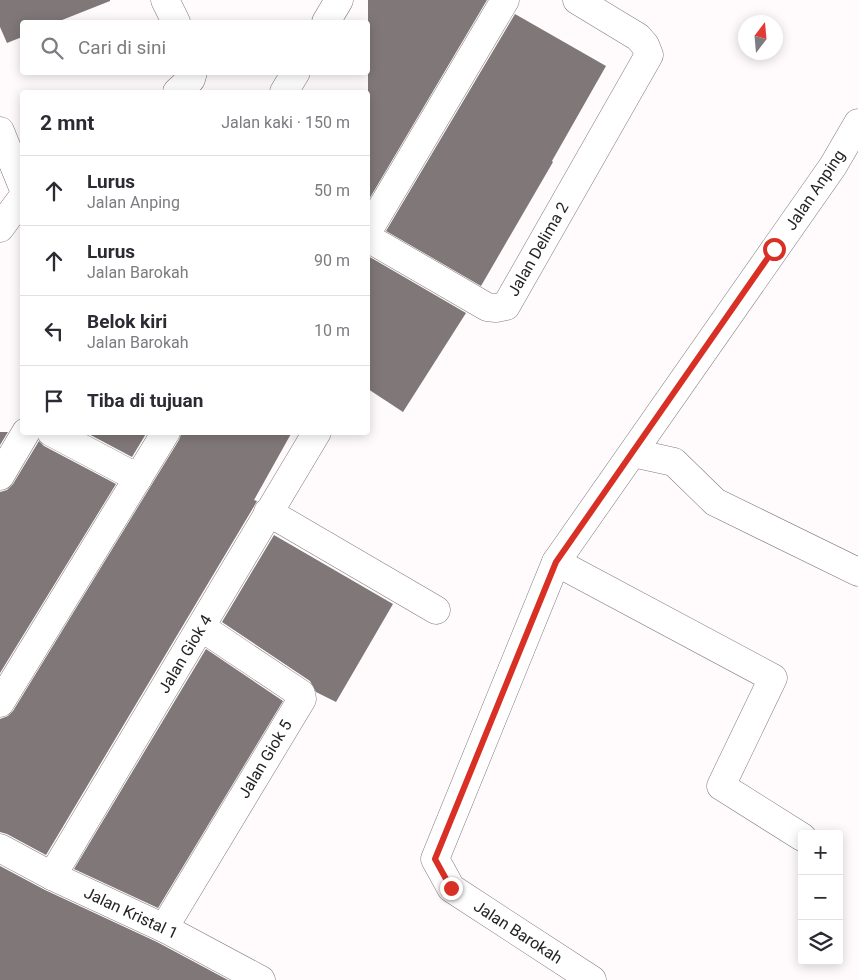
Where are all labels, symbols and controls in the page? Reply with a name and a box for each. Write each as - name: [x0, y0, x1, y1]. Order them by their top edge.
- north arrow: [738, 15, 783, 60]
- search box: [20, 20, 370, 75]
- icon: search: [38, 34, 66, 62]
- text: Cari di sini: [78, 36, 166, 59]
- text: 2 mnt: [40, 111, 94, 135]
- text: Jalan kaki · 150 m: [221, 113, 350, 132]
- street label: Jalan Anping: [781, 146, 849, 234]
- text: Lurus: [87, 170, 135, 193]
- icon: ahead: [40, 177, 68, 205]
- text: 50 m: [314, 181, 350, 200]
- text: Jalan Anping: [87, 193, 180, 212]
- street label: Jalan Delima 2: [503, 199, 573, 299]
- route start: [763, 238, 786, 261]
- text: Lurus: [87, 240, 135, 263]
- icon: ahead: [40, 247, 68, 275]
- text: 90 m: [314, 251, 350, 270]
- text: Jalan Barokah: [87, 263, 189, 282]
- text: Belok kiri: [87, 310, 167, 333]
- icon: left: [40, 317, 68, 345]
- text: 10 m: [314, 321, 350, 340]
- text: Jalan Barokah: [87, 333, 189, 352]
- icon: arrive: [40, 387, 68, 415]
- text: Tiba di tujuan: [87, 389, 203, 412]
- street label: Jalan Giok 4: [154, 611, 216, 697]
- street label: Jalan Giok 5: [234, 716, 296, 802]
- map controls: [798, 830, 843, 965]
- button: +: [798, 830, 843, 875]
- button: −: [798, 875, 843, 920]
- route end: [440, 877, 463, 900]
- street label: Jalan Kristal 1: [81, 883, 181, 943]
- street label: Jalan Barokah: [470, 896, 566, 968]
- button: layers: [798, 920, 843, 965]

